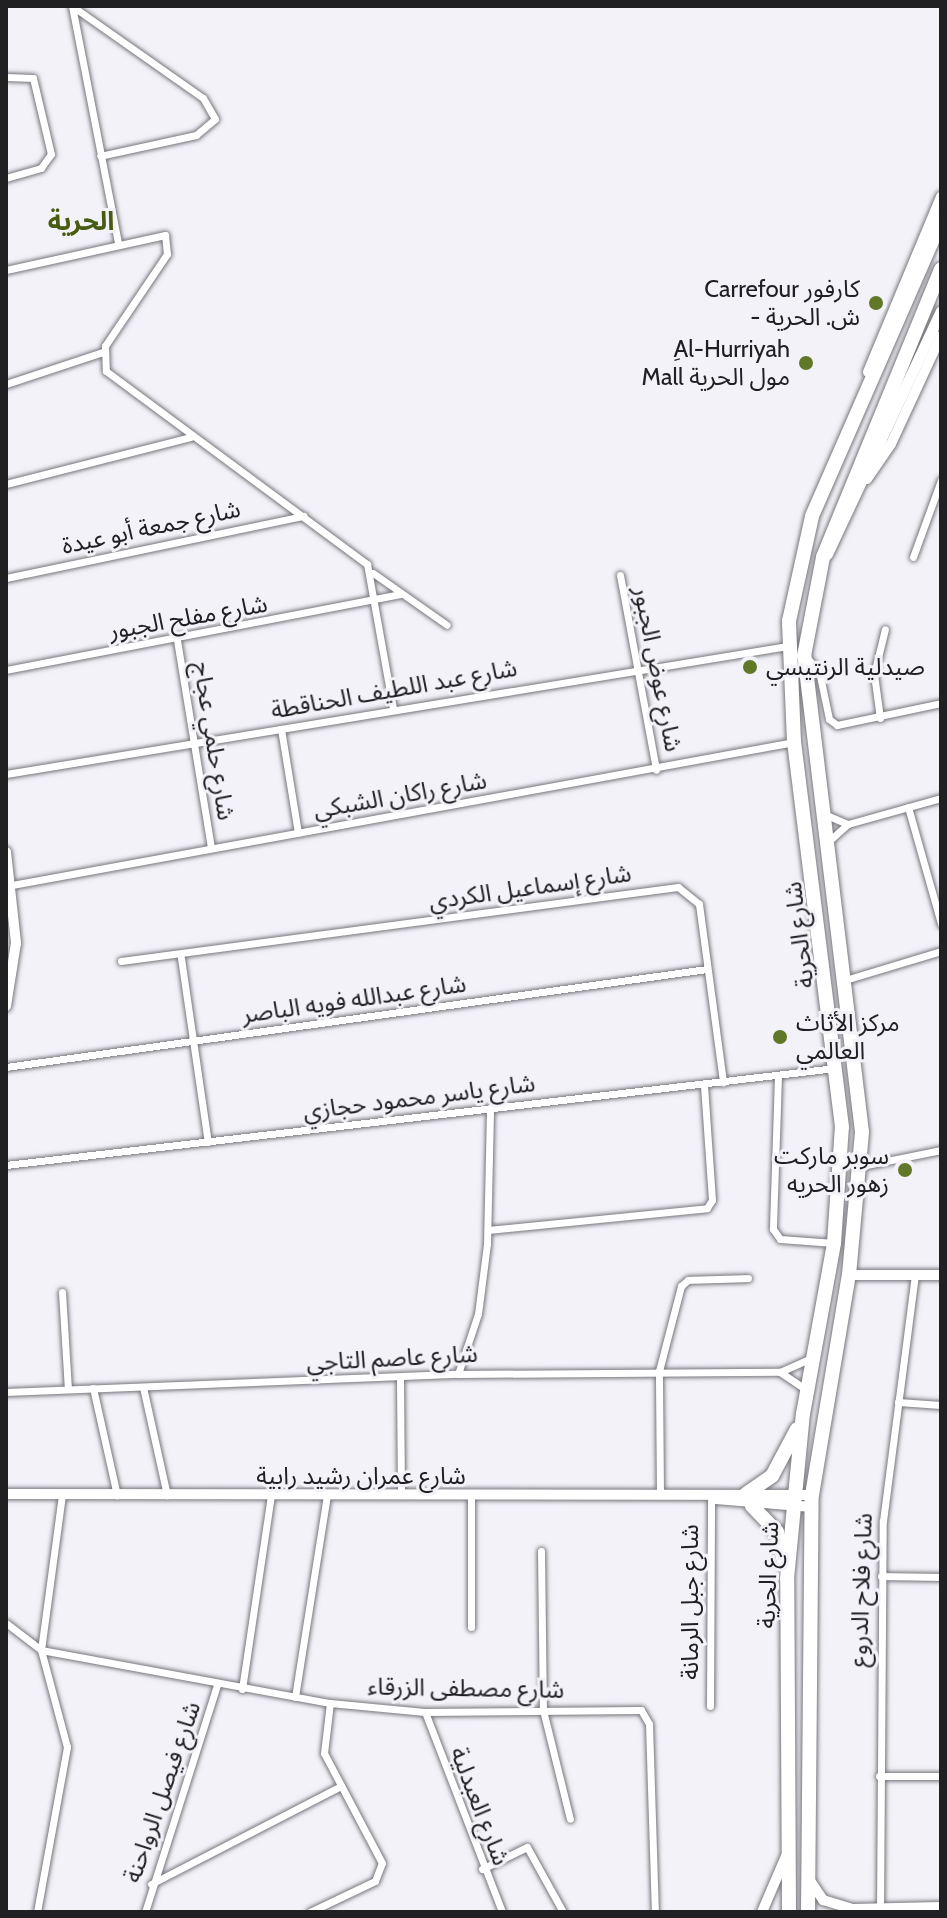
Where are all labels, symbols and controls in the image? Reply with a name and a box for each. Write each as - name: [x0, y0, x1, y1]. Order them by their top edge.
- district label: الحرية: [48, 206, 114, 238]
- place label: Carrefour كارفور - ش. الحرية: [704, 275, 860, 331]
- marker: Carrefour كارفور - ش. الحرية: [867, 294, 885, 312]
- place label: ِAl-Hurriyah Mall مول الحرية: [642, 335, 790, 391]
- marker: ِAl-Hurriyah Mall مول الحرية: [797, 354, 815, 372]
- street label: شارع جمعة أبو عيدة: [59, 494, 243, 560]
- street label: شارع عوض الجبور: [628, 584, 688, 754]
- street label: شارع مفلح الجبور: [106, 589, 270, 645]
- street label: شارع عبد اللطيف الحناقطة: [269, 653, 519, 725]
- place label: صيدلية الرنتيسي: [766, 653, 925, 681]
- marker: صيدلية الرنتيسي: [741, 658, 759, 676]
- street label: شارع حلمي عجاج: [187, 660, 241, 822]
- street label: شارع راكان الشبكي: [311, 766, 489, 824]
- street label: شارع إسماعيل الكردي: [427, 859, 633, 915]
- street label: شارع الحرية: [778, 880, 820, 990]
- street label: شارع عبدالله فويه الباصر: [240, 969, 468, 1029]
- place label: مركز الأثاث العالمي: [796, 1009, 900, 1065]
- marker: مركز الأثاث العالمي: [771, 1028, 789, 1046]
- street label: شارع ياسر محمود حجازي: [301, 1068, 537, 1126]
- place label: سوبر ماركت زهور الحريه: [774, 1142, 889, 1198]
- marker: سوبر ماركت زهور الحريه: [896, 1161, 914, 1179]
- street label: شارع عاصم التاجي: [306, 1339, 478, 1377]
- street label: شارع عمران رشيد رابية: [256, 1462, 466, 1490]
- street label: شارع فلاح الدروع: [844, 1512, 878, 1668]
- street label: شارع الحرية: [752, 1521, 784, 1629]
- street label: شارع جبل الرمانة: [676, 1524, 704, 1680]
- street label: شارع مصطفى الزرقاء: [367, 1672, 565, 1704]
- street label: شارع فيصل الرواحنة: [118, 1698, 206, 1886]
- street label: شارع العبدلية: [444, 1743, 516, 1869]

